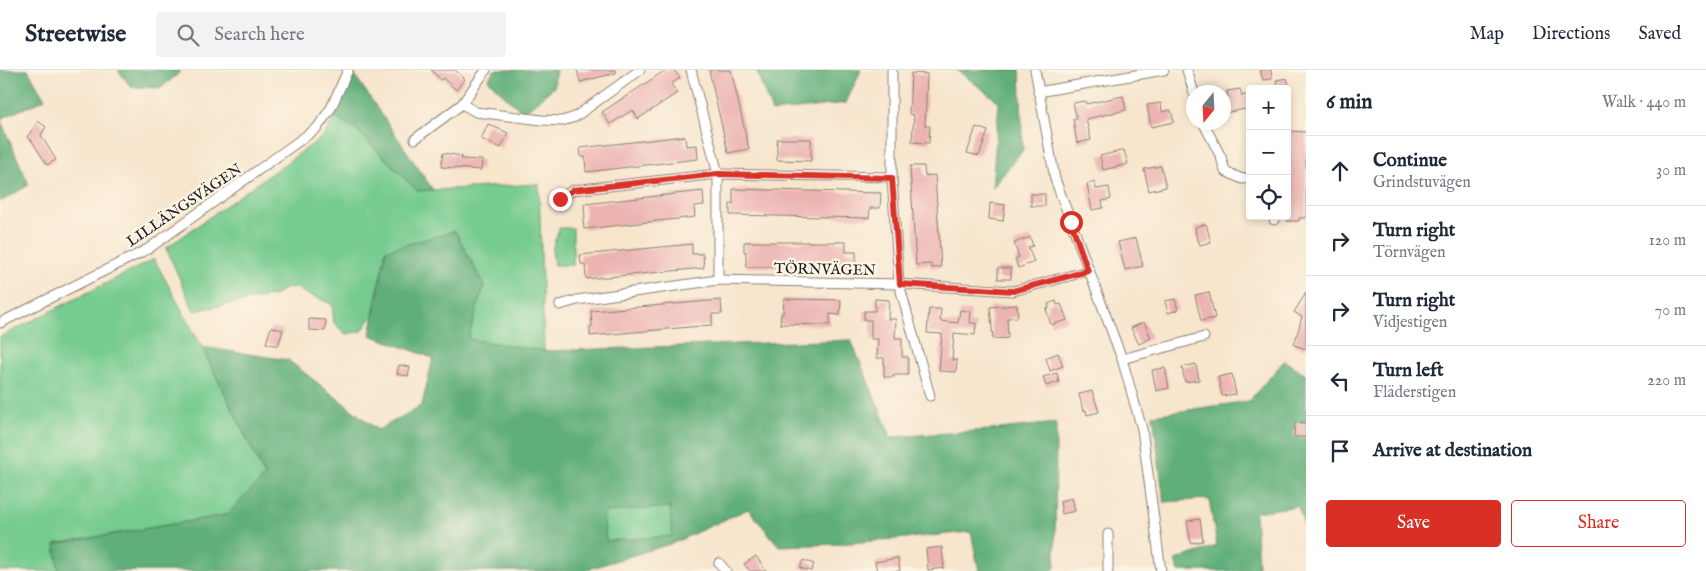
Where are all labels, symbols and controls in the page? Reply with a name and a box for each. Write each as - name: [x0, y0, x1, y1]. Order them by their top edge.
- search box: [156, 12, 506, 57]
- text: Streetwise: [25, 19, 126, 50]
- icon: search: [174, 21, 202, 49]
- text: Search here: [214, 23, 305, 47]
- text: Map: [1470, 23, 1504, 46]
- text: Directions: [1532, 23, 1610, 46]
- text: Saved: [1638, 23, 1681, 46]
- north arrow: [1186, 85, 1231, 130]
- map controls: [1246, 85, 1291, 220]
- button: +: [1246, 85, 1291, 130]
- text: 6 min: [1326, 89, 1372, 116]
- text: Walk · 440 m: [1602, 93, 1686, 113]
- button: −: [1246, 130, 1291, 175]
- text: Continue: [1373, 149, 1447, 173]
- icon: ahead: [1326, 157, 1354, 185]
- street label: LILLÄNGSVÄGEN: [123, 160, 246, 251]
- text: 30 m: [1656, 161, 1686, 181]
- text: Grindstuvägen: [1373, 173, 1471, 193]
- button: locate: [1246, 175, 1291, 220]
- route end: [549, 188, 572, 211]
- route start: [1060, 211, 1083, 234]
- text: Turn right: [1373, 219, 1455, 243]
- icon: right: [1326, 227, 1354, 255]
- text: 120 m: [1649, 231, 1686, 251]
- text: Törnvägen: [1373, 243, 1446, 263]
- street label: TÖRNVÄGEN: [774, 259, 876, 280]
- text: Turn right: [1373, 289, 1455, 313]
- icon: right: [1326, 297, 1354, 325]
- text: 70 m: [1655, 301, 1686, 321]
- text: Vidjestigen: [1373, 313, 1447, 333]
- text: Turn left: [1373, 359, 1444, 383]
- icon: left: [1326, 367, 1354, 395]
- text: 220 m: [1647, 371, 1686, 391]
- text: Fläderstigen: [1373, 383, 1456, 403]
- icon: arrive: [1326, 437, 1354, 465]
- text: Arrive at destination: [1373, 439, 1532, 463]
- button: Save: [1326, 500, 1501, 547]
- button: Share: [1511, 500, 1686, 547]

